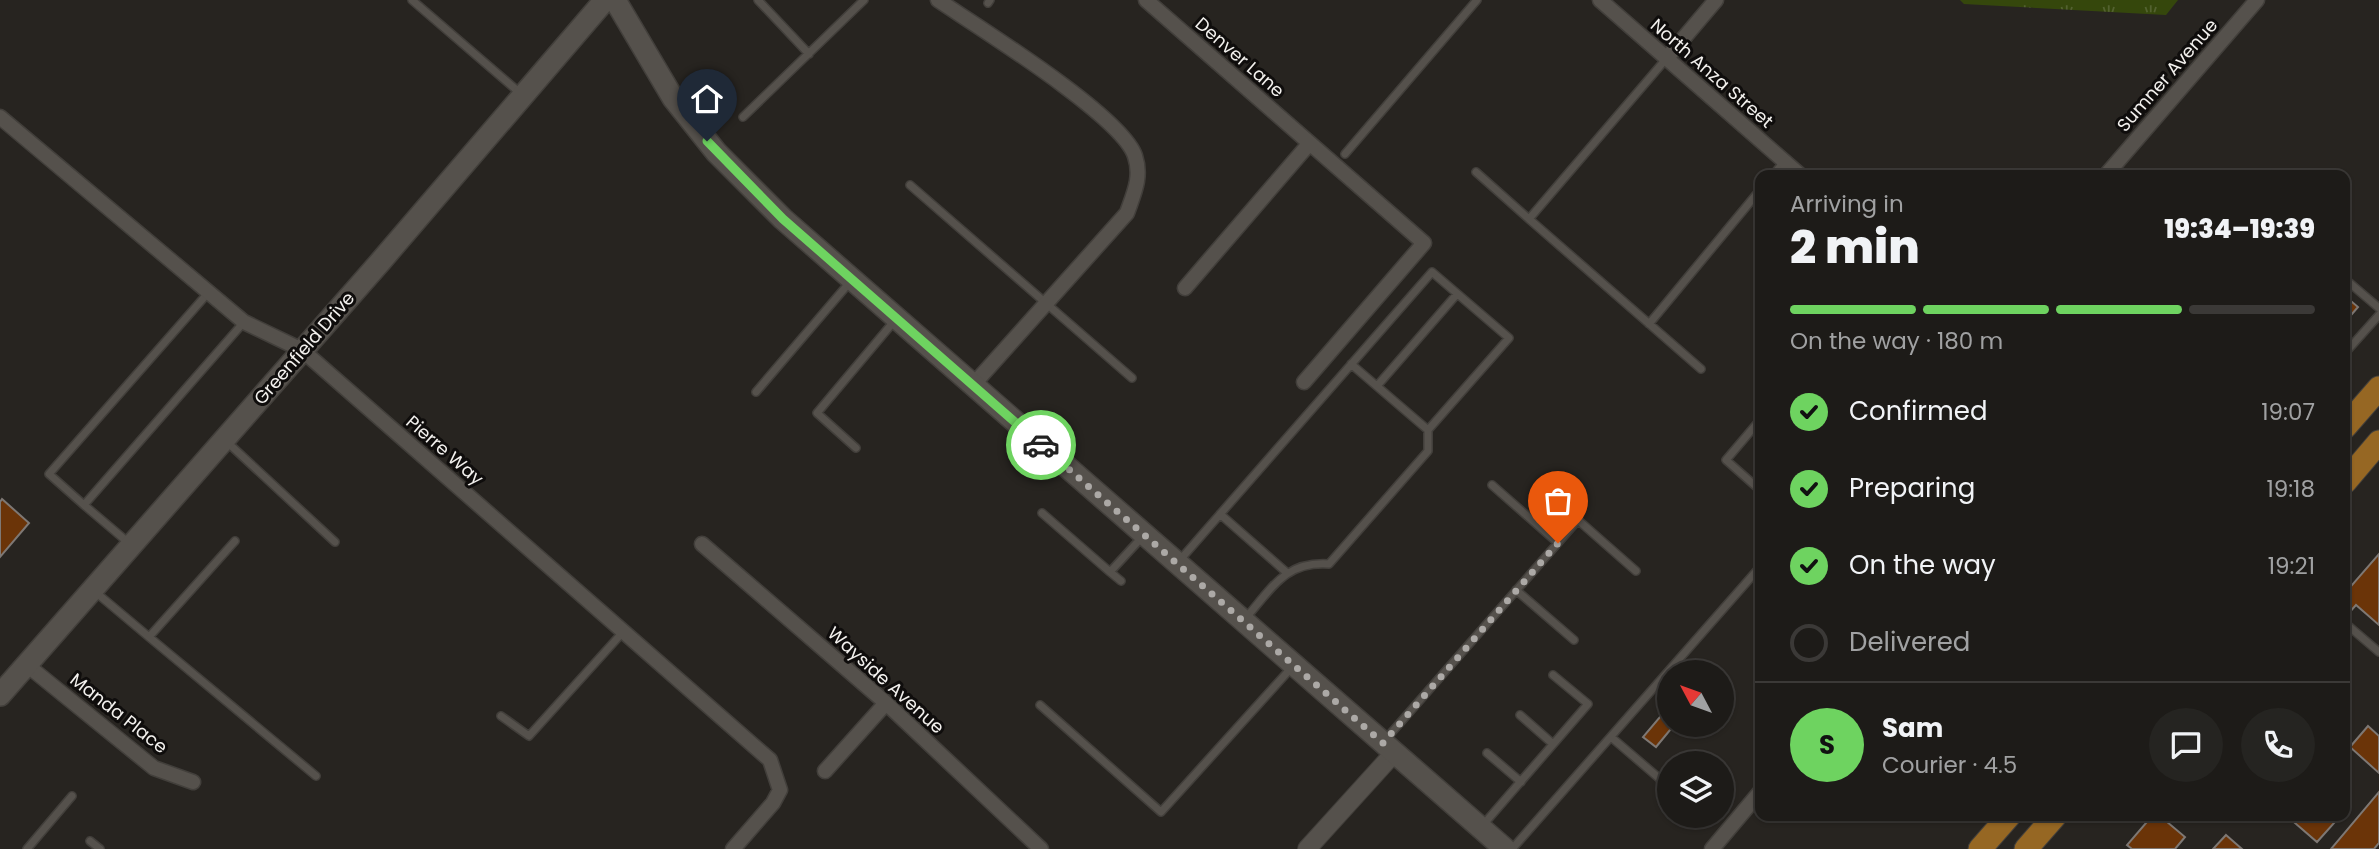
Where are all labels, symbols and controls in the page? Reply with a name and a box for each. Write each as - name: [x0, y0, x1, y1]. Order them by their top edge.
- street label: Denver Lane: [1190, 11, 1290, 103]
- street label: North Anza Street: [1645, 13, 1779, 133]
- street label: Sumner Avenue: [2111, 13, 2223, 137]
- pin: [677, 69, 737, 141]
- icon: home: [688, 80, 726, 118]
- text: Arriving in: [1790, 188, 1904, 220]
- text: 19:34–19:39: [2164, 211, 2315, 247]
- text: 2 min: [1790, 215, 1920, 279]
- street label: Greenfield Drive: [248, 286, 360, 410]
- text: On the way · 180 m: [1790, 325, 2003, 357]
- icon: check: [1790, 393, 1828, 431]
- text: Confirmed: [1849, 393, 1987, 429]
- text: 19:07: [2261, 396, 2315, 428]
- street label: Pierre Way: [401, 409, 489, 491]
- courier: [1006, 410, 1076, 480]
- icon: car: [1022, 426, 1060, 464]
- icon: check: [1790, 470, 1828, 508]
- text: Preparing: [1849, 470, 1975, 506]
- pin: [1528, 471, 1588, 543]
- text: 19:18: [2266, 473, 2315, 505]
- icon: bag: [1539, 482, 1577, 520]
- icon: check: [1790, 547, 1828, 585]
- text: On the way: [1849, 547, 1996, 583]
- text: 19:21: [2268, 550, 2315, 582]
- street label: Wayside Avenue: [822, 621, 950, 739]
- text: Delivered: [1849, 624, 1970, 660]
- north arrow: [1657, 660, 1734, 737]
- map controls: [1657, 660, 1734, 828]
- street label: Manda Place: [65, 667, 173, 759]
- button: chat: [2149, 708, 2223, 782]
- button: phone: [2241, 708, 2315, 782]
- text: Sam: [1882, 710, 1943, 746]
- text: S: [1819, 727, 1835, 763]
- text: Courier · 4.5: [1882, 749, 2017, 781]
- button: layers: [1657, 751, 1734, 828]

